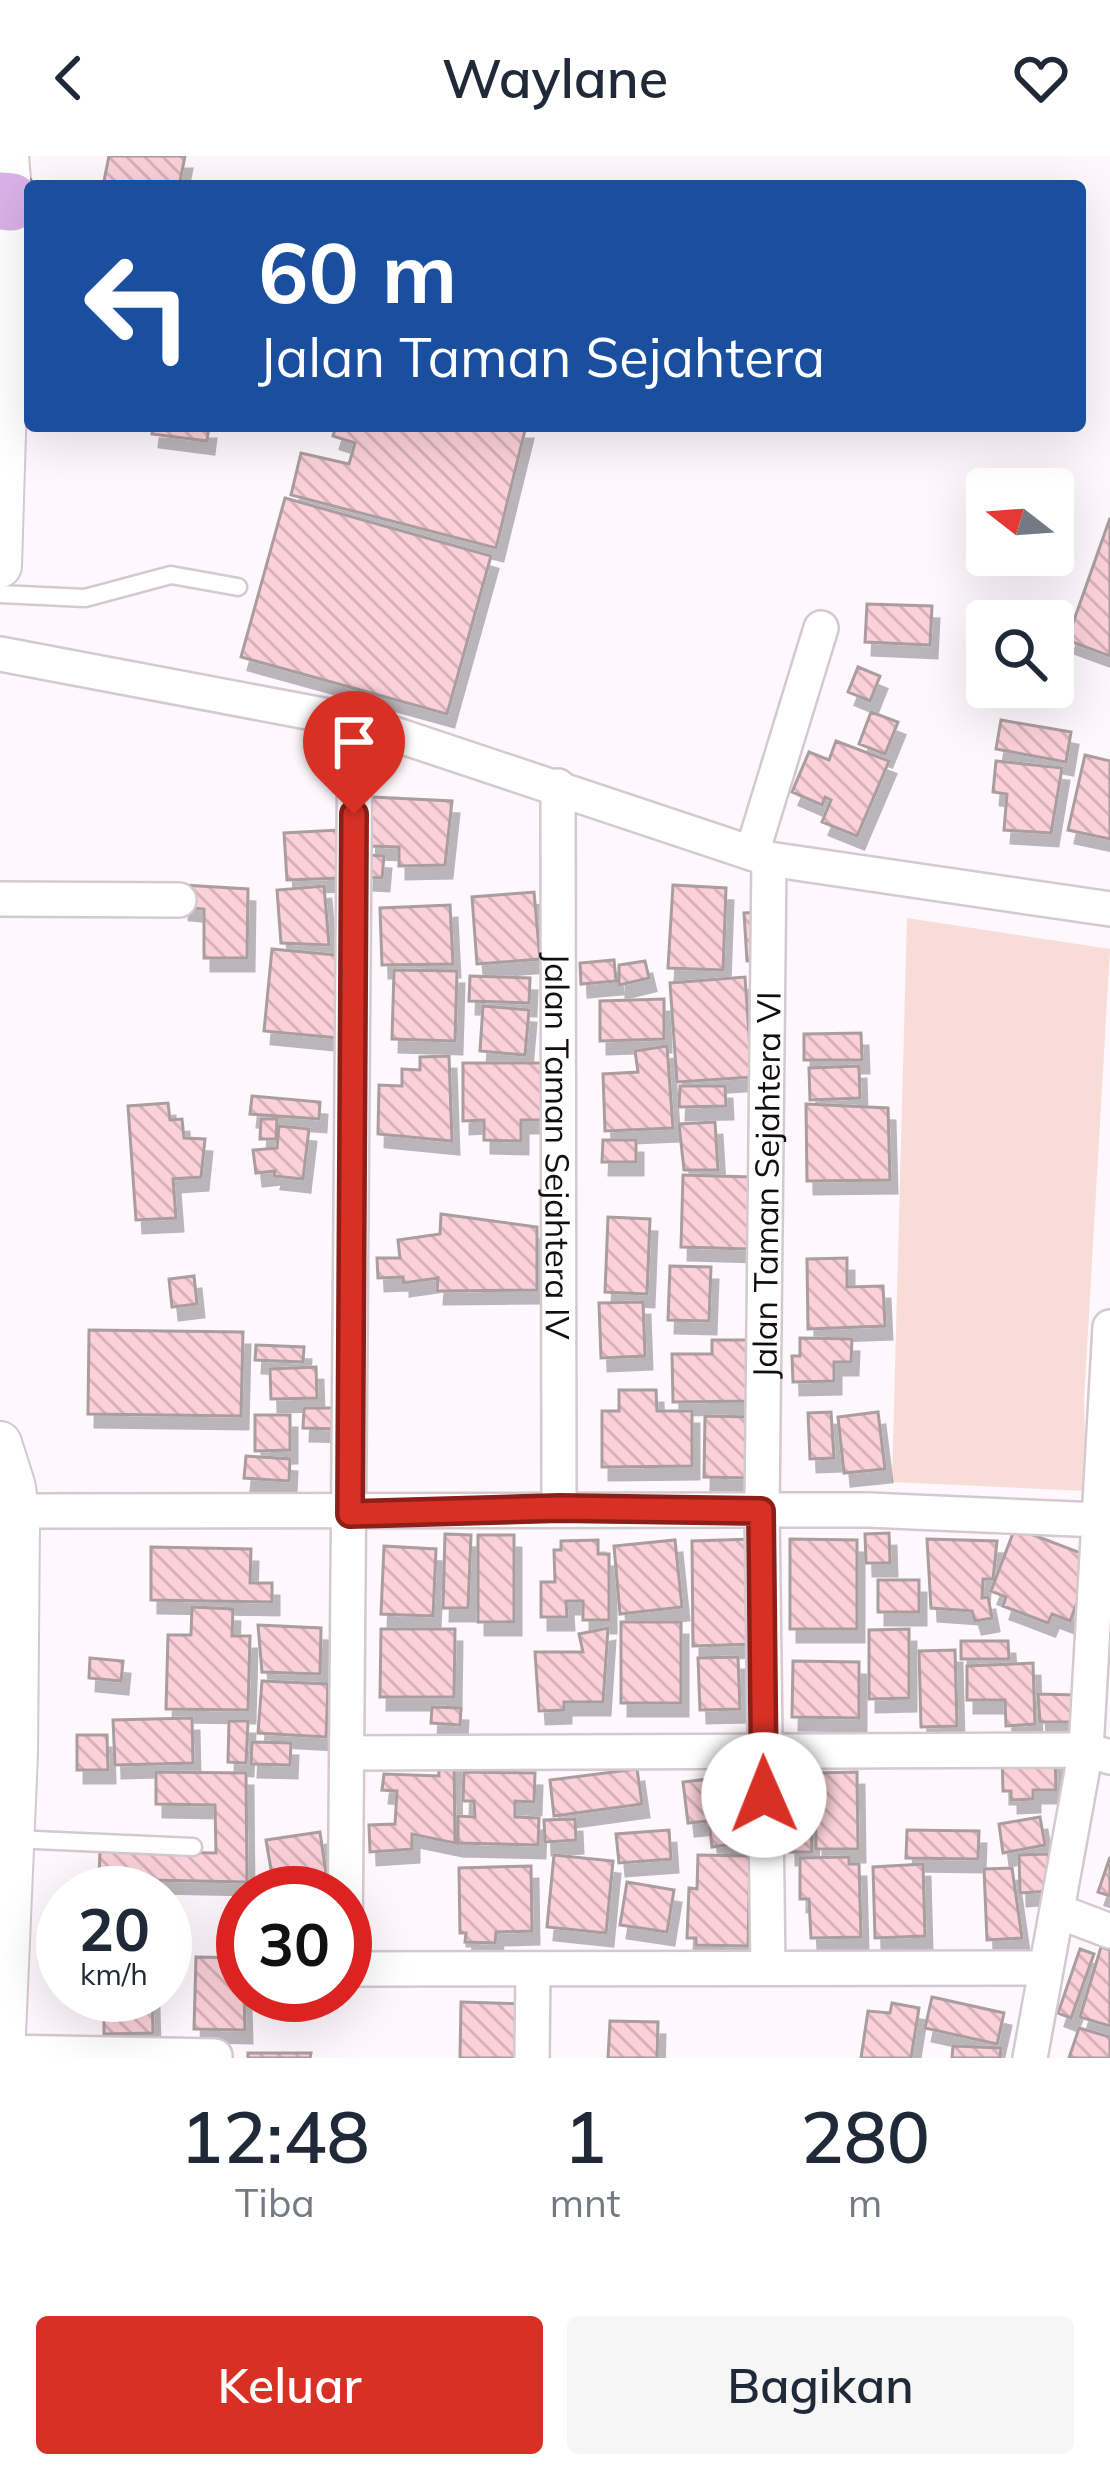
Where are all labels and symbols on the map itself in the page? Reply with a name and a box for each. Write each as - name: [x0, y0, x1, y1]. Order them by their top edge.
- north arrow: [966, 468, 1074, 576]
- pin: [303, 691, 405, 814]
- street label: Jalan Taman Sejahtera IV: [538, 952, 579, 1340]
- street label: Jalan Taman Sejahtera VI: [743, 991, 788, 1379]
- position arrow: [701, 1732, 827, 1858]
- speed limit sign: 30: [216, 1866, 372, 2022]

